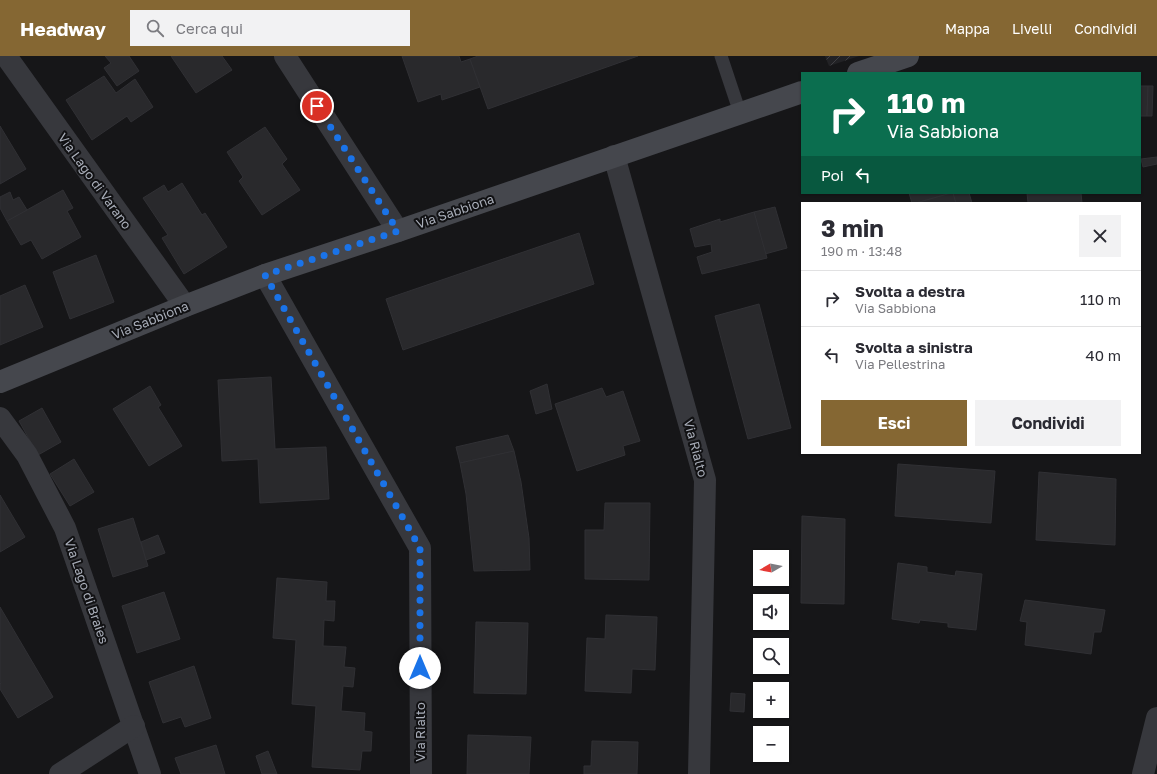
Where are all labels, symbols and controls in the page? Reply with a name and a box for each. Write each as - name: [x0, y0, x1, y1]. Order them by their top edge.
- search box: [130, 10, 410, 46]
- text: Headway: [20, 17, 106, 40]
- icon: search: [144, 17, 166, 39]
- text: Cerca qui: [176, 19, 243, 37]
- text: Mappa: [945, 20, 990, 37]
- text: Livelli: [1012, 20, 1052, 37]
- text: Condividi: [1074, 20, 1137, 37]
- text: 110 m: [887, 86, 966, 119]
- icon: right: [821, 88, 873, 140]
- pin: [300, 89, 334, 123]
- icon: arrive: [306, 95, 328, 117]
- text: Via Sabbiona: [887, 120, 999, 142]
- street label: Via Lago di Varano: [55, 130, 135, 232]
- icon: left: [852, 164, 874, 186]
- text: Poi: [821, 166, 844, 184]
- street label: Via Sabbiona: [414, 190, 496, 232]
- text: 3 min: [821, 213, 884, 242]
- button: close: [1079, 215, 1121, 257]
- text: 190 m · 13:48: [821, 243, 902, 259]
- text: Svolta a destra: [855, 282, 965, 300]
- icon: right: [821, 288, 843, 310]
- text: 110 m: [1080, 290, 1121, 308]
- street label: Via Sabbiona: [109, 297, 191, 343]
- text: Via Sabbiona: [855, 300, 936, 316]
- text: Svolta a sinistra: [855, 338, 973, 356]
- icon: left: [821, 344, 843, 366]
- text: 40 m: [1086, 346, 1121, 364]
- text: Via Pellestrina: [855, 356, 945, 372]
- button: Esci: [821, 400, 967, 446]
- button: Condividi: [975, 400, 1121, 446]
- street label: Via Rialto: [681, 417, 711, 479]
- street label: Via Lago di Braies: [61, 536, 113, 646]
- north arrow: [753, 550, 789, 586]
- map controls: [753, 550, 789, 762]
- button: sound: [753, 594, 789, 630]
- button: search: [753, 638, 789, 674]
- position arrow: [399, 647, 441, 689]
- button: +: [753, 682, 789, 718]
- street label: Via Rialto: [412, 702, 428, 762]
- button: −: [753, 726, 789, 762]

